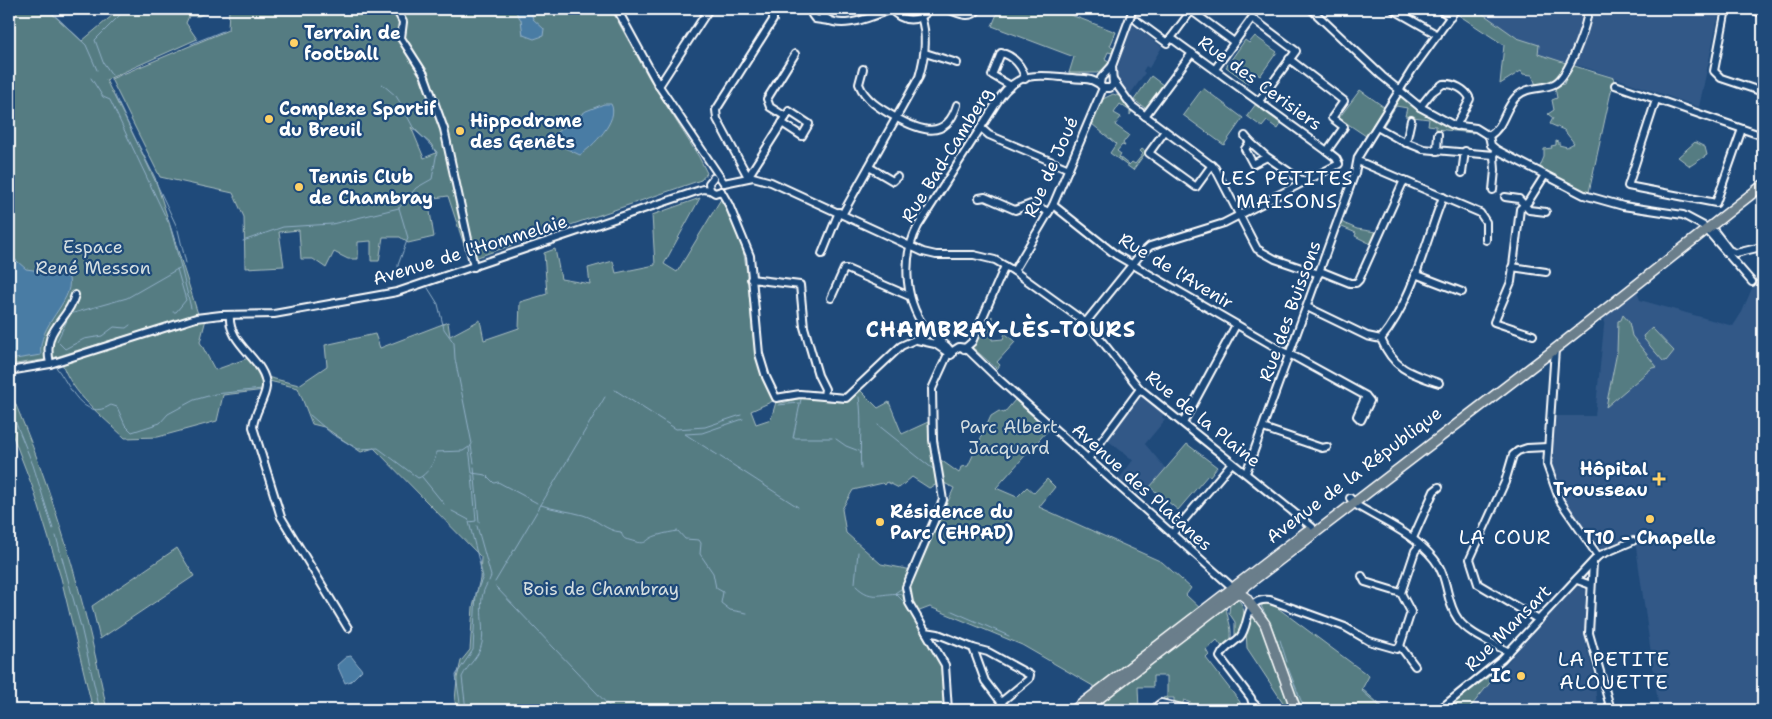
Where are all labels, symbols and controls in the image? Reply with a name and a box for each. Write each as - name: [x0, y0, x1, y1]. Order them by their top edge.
- place label: Terrain de football: [304, 21, 401, 66]
- street label: Rue des Cerisiers: [1193, 30, 1327, 136]
- marker: Terrain de football: [288, 37, 300, 49]
- street label: Rue Bad-Camberg: [896, 83, 998, 227]
- place label: Complexe Sportif du Breuil: [279, 97, 437, 142]
- place label: Hippodrome des Genêts: [470, 109, 583, 154]
- marker: Complexe Sportif du Breuil: [263, 113, 275, 125]
- street label: Rue de Joué: [1018, 113, 1084, 221]
- marker: Hippodrome des Genêts: [454, 125, 466, 137]
- place label: Tennis Club de Chambray: [309, 165, 433, 210]
- district label: LES PETITES MAISONS: [1220, 165, 1354, 214]
- marker: Tennis Club de Chambray: [293, 181, 305, 193]
- street label: Avenue de l'Hommelaie: [370, 209, 570, 291]
- street label: Rue de l'Avenir: [1114, 227, 1238, 315]
- park label: Espace René Messon: [35, 235, 151, 280]
- street label: Rue des Buissons: [1253, 237, 1327, 385]
- district label: CHAMBRAY-LÈS-TOURS: [866, 313, 1136, 344]
- street label: Rue de la Plaine: [1140, 365, 1266, 473]
- street label: Avenue de la République: [1261, 401, 1447, 549]
- park label: Parc Albert Jacquard: [960, 415, 1058, 460]
- street label: Avenue des Platanes: [1067, 418, 1217, 556]
- place label: Hôpital Trousseau: [1553, 457, 1648, 502]
- marker: Hôpital Trousseau: [1652, 472, 1666, 486]
- place label: Résidence du Parc (EHPAD): [890, 500, 1014, 545]
- marker: T10 - Chapelle: [1644, 513, 1656, 525]
- marker: Résidence du Parc (EHPAD): [874, 516, 886, 528]
- district label: LA COUR: [1459, 524, 1551, 550]
- place label: T10 - Chapelle: [1584, 526, 1716, 550]
- park label: Bois de Chambray: [523, 577, 679, 601]
- street label: Rue Mansart: [1459, 579, 1557, 677]
- district label: LA PETITE ALOUETTE: [1558, 646, 1670, 695]
- place label: IC: [1490, 664, 1511, 688]
- marker: IC: [1515, 670, 1527, 682]

